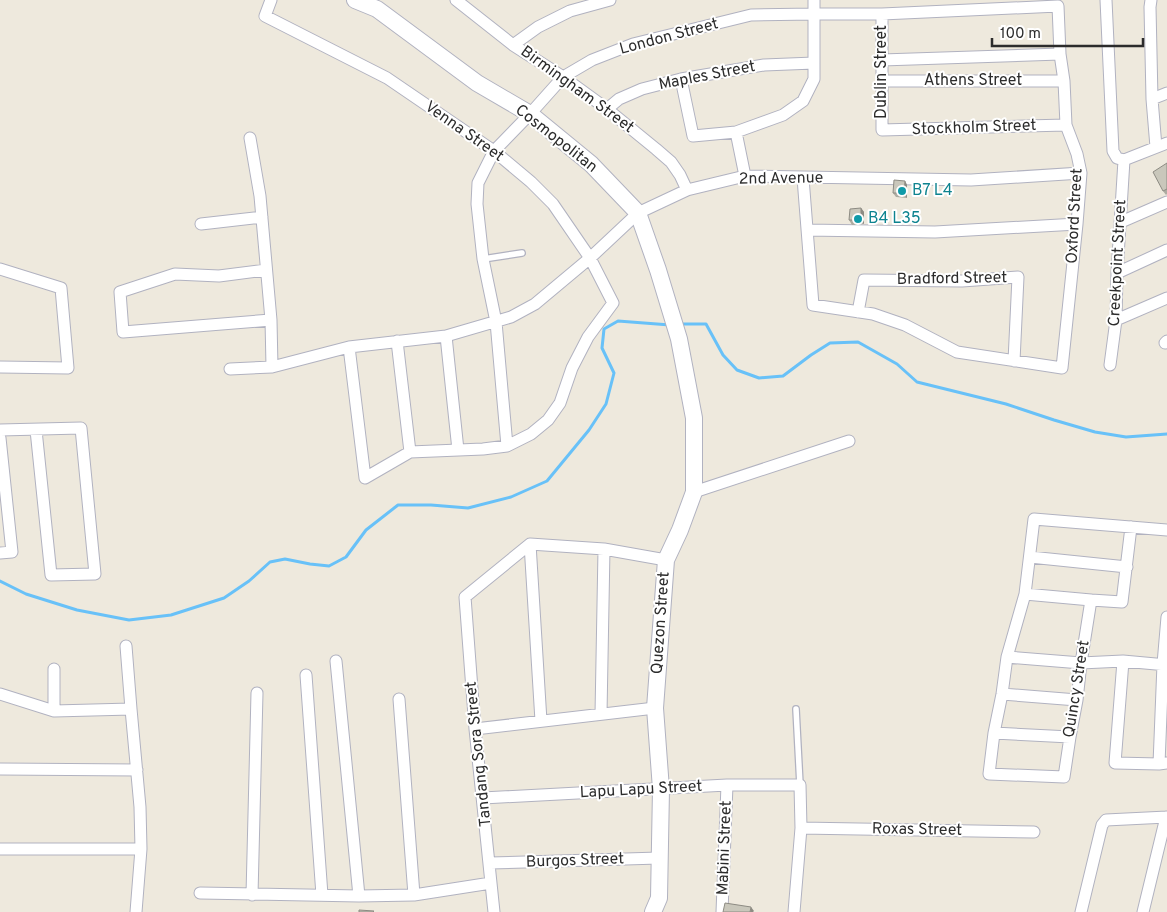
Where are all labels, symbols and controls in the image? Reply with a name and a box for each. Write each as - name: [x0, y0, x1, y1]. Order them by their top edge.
- street label: London Street: [617, 14, 721, 60]
- scale bar: [992, 15, 1143, 47]
- street label: Dublin Street: [872, 25, 892, 119]
- text: 100 m: [1000, 25, 1041, 44]
- street label: Birmingham Street: [516, 42, 638, 138]
- street label: Maples Street: [657, 57, 757, 95]
- street label: Athens Street: [924, 71, 1022, 91]
- street label: Venna Street: [420, 97, 508, 167]
- street label: Cosmopolitan: [511, 101, 601, 177]
- street label: Stockholm Street: [911, 116, 1037, 140]
- street label: 2nd Avenue: [739, 168, 823, 190]
- street label: Oxford Street: [1063, 168, 1087, 264]
- place label: B7 L4: [912, 181, 953, 201]
- marker: B7 L4: [896, 185, 908, 197]
- street label: Creekpoint Street: [1105, 199, 1131, 327]
- place label: B4 L35: [868, 209, 921, 229]
- marker: B4 L35: [852, 213, 864, 225]
- street label: Bradford Street: [897, 268, 1007, 290]
- street label: Quezon Street: [647, 571, 675, 675]
- street label: Quincy Street: [1059, 639, 1095, 739]
- street label: Tandang Sora Street: [461, 680, 497, 828]
- street label: Lapu Lapu Street: [579, 777, 703, 803]
- street label: Mabini Street: [713, 800, 737, 896]
- street label: Roxas Street: [872, 819, 962, 841]
- street label: Burgos Street: [525, 849, 625, 873]

